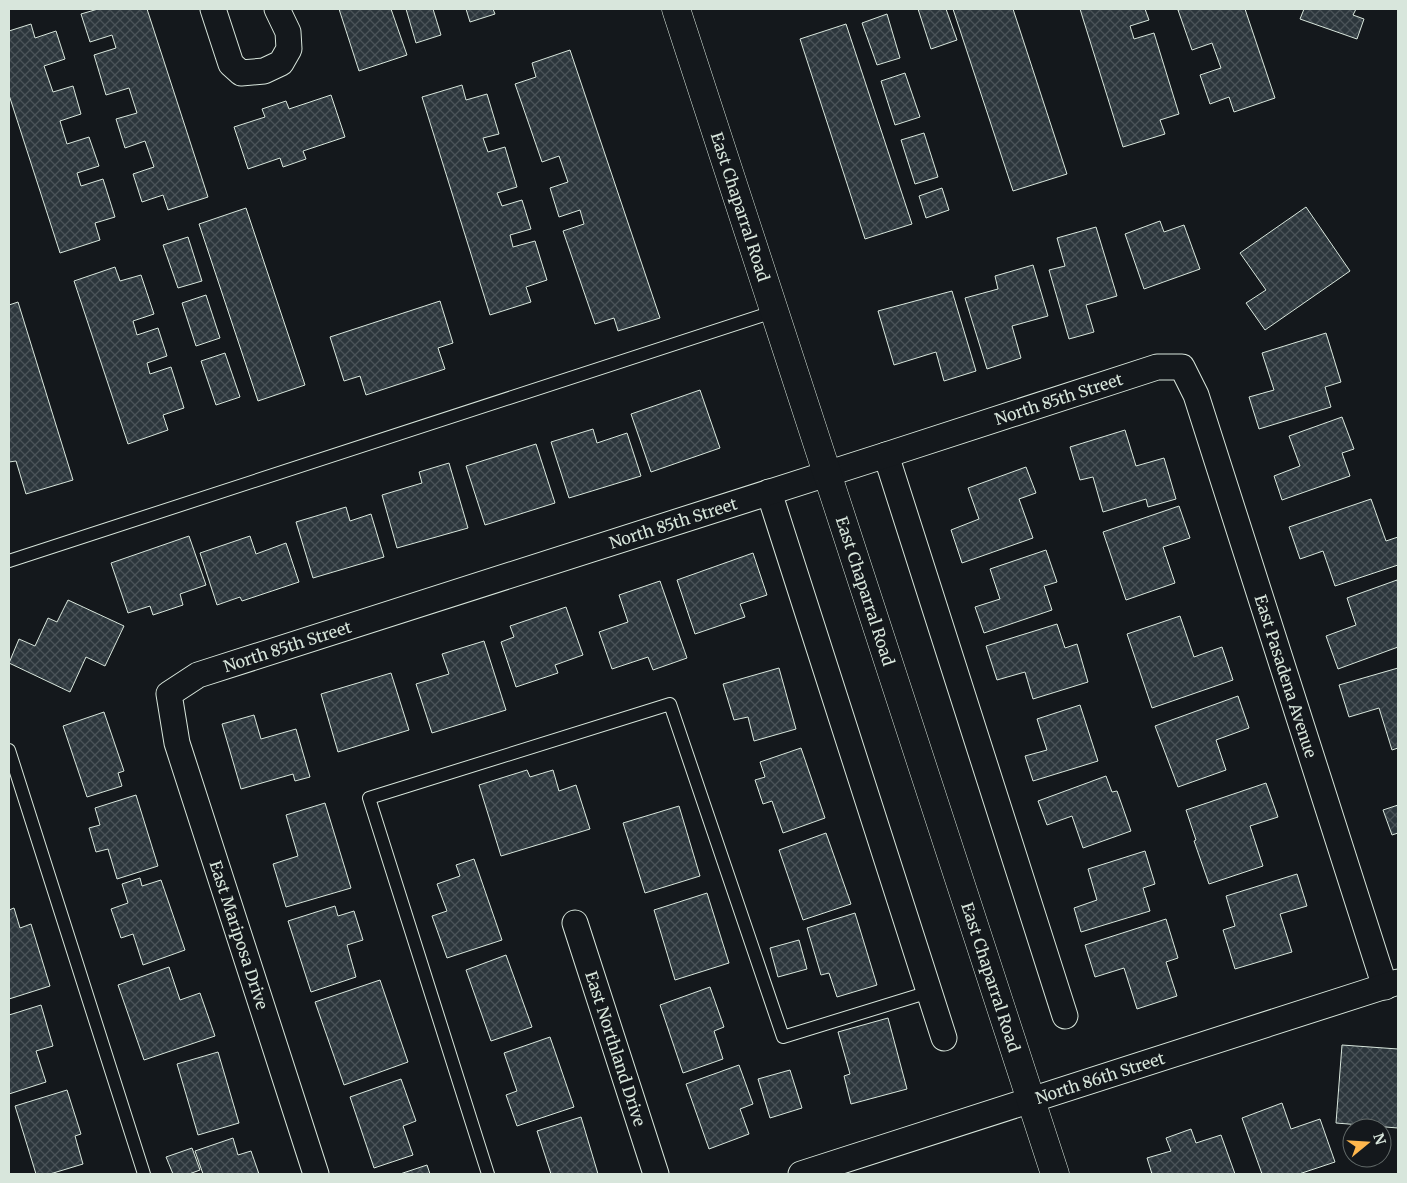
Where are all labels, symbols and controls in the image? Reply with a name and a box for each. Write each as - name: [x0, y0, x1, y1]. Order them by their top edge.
- street label: East Chaparral Road: [707, 130, 774, 284]
- street label: North 85th Street: [992, 369, 1126, 429]
- street label: North 85th Street: [607, 493, 740, 553]
- street label: East Chaparral Road: [832, 514, 899, 669]
- street label: East Pasadena Avenue: [1250, 592, 1321, 760]
- street label: North 85th Street: [221, 616, 355, 676]
- street label: East Mariposa Drive: [205, 858, 273, 1012]
- street label: East Chaparral Road: [957, 900, 1025, 1055]
- street label: East Northland Drive: [581, 969, 650, 1129]
- street label: North 86th Street: [1033, 1048, 1168, 1108]
- north arrow: [1342, 1118, 1392, 1168]
- text: N: [1369, 1131, 1390, 1147]

